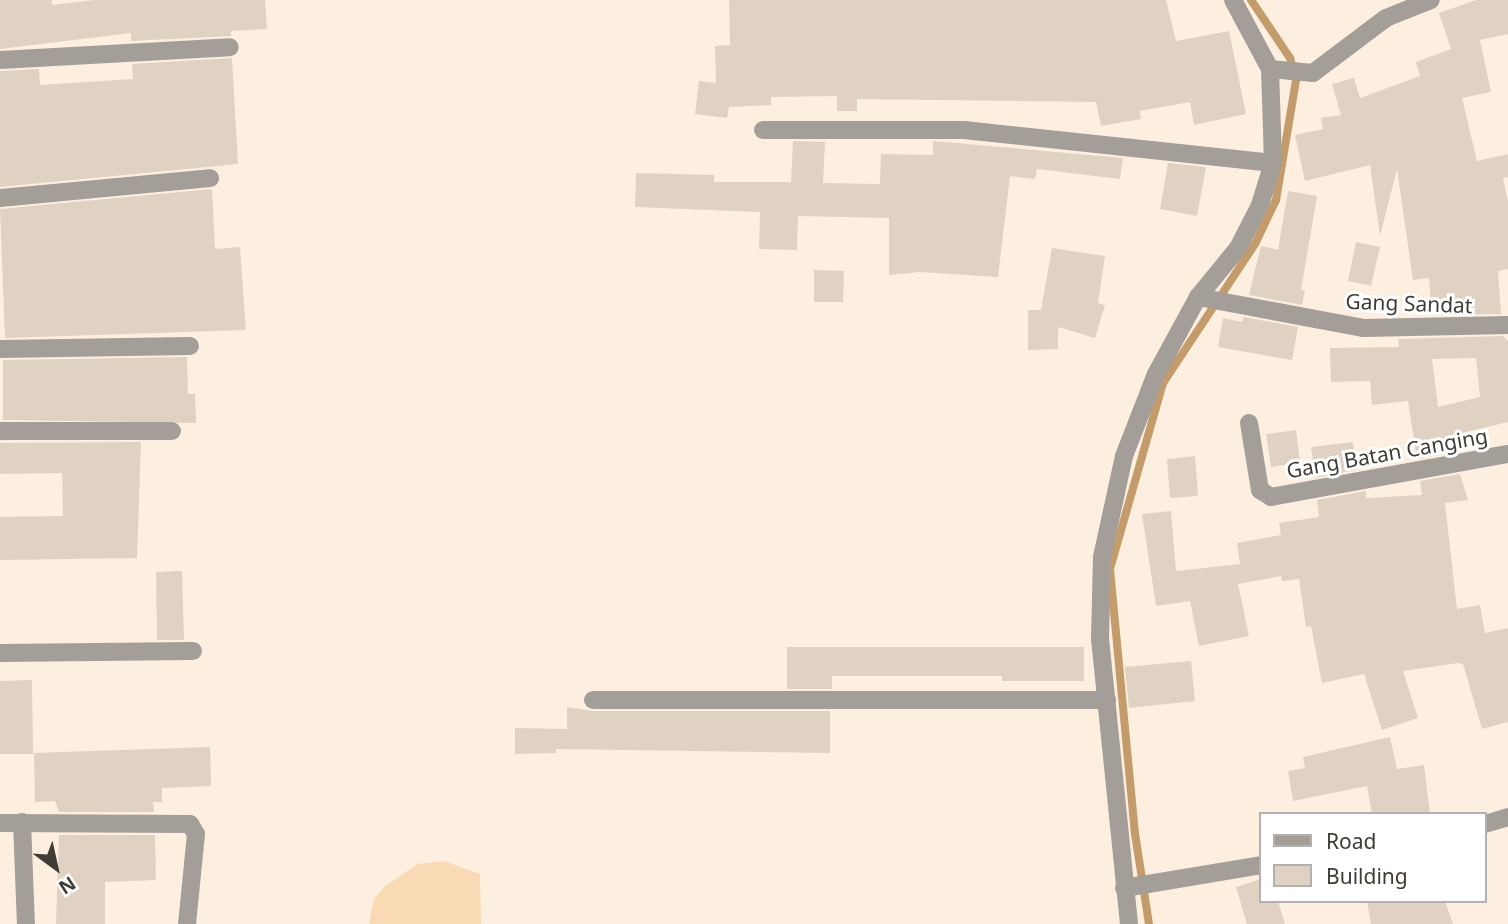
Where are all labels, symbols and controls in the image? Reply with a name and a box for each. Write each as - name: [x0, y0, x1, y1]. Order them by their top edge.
- street label: Gang Sandat: [1345, 288, 1473, 318]
- street label: Gang Batan Canging: [1284, 423, 1490, 483]
- legend: [1260, 812, 1487, 903]
- text: Road: [1326, 827, 1376, 855]
- north arrow: [21, 833, 91, 903]
- text: Building: [1326, 862, 1408, 890]
- text: N: [54, 870, 81, 901]

